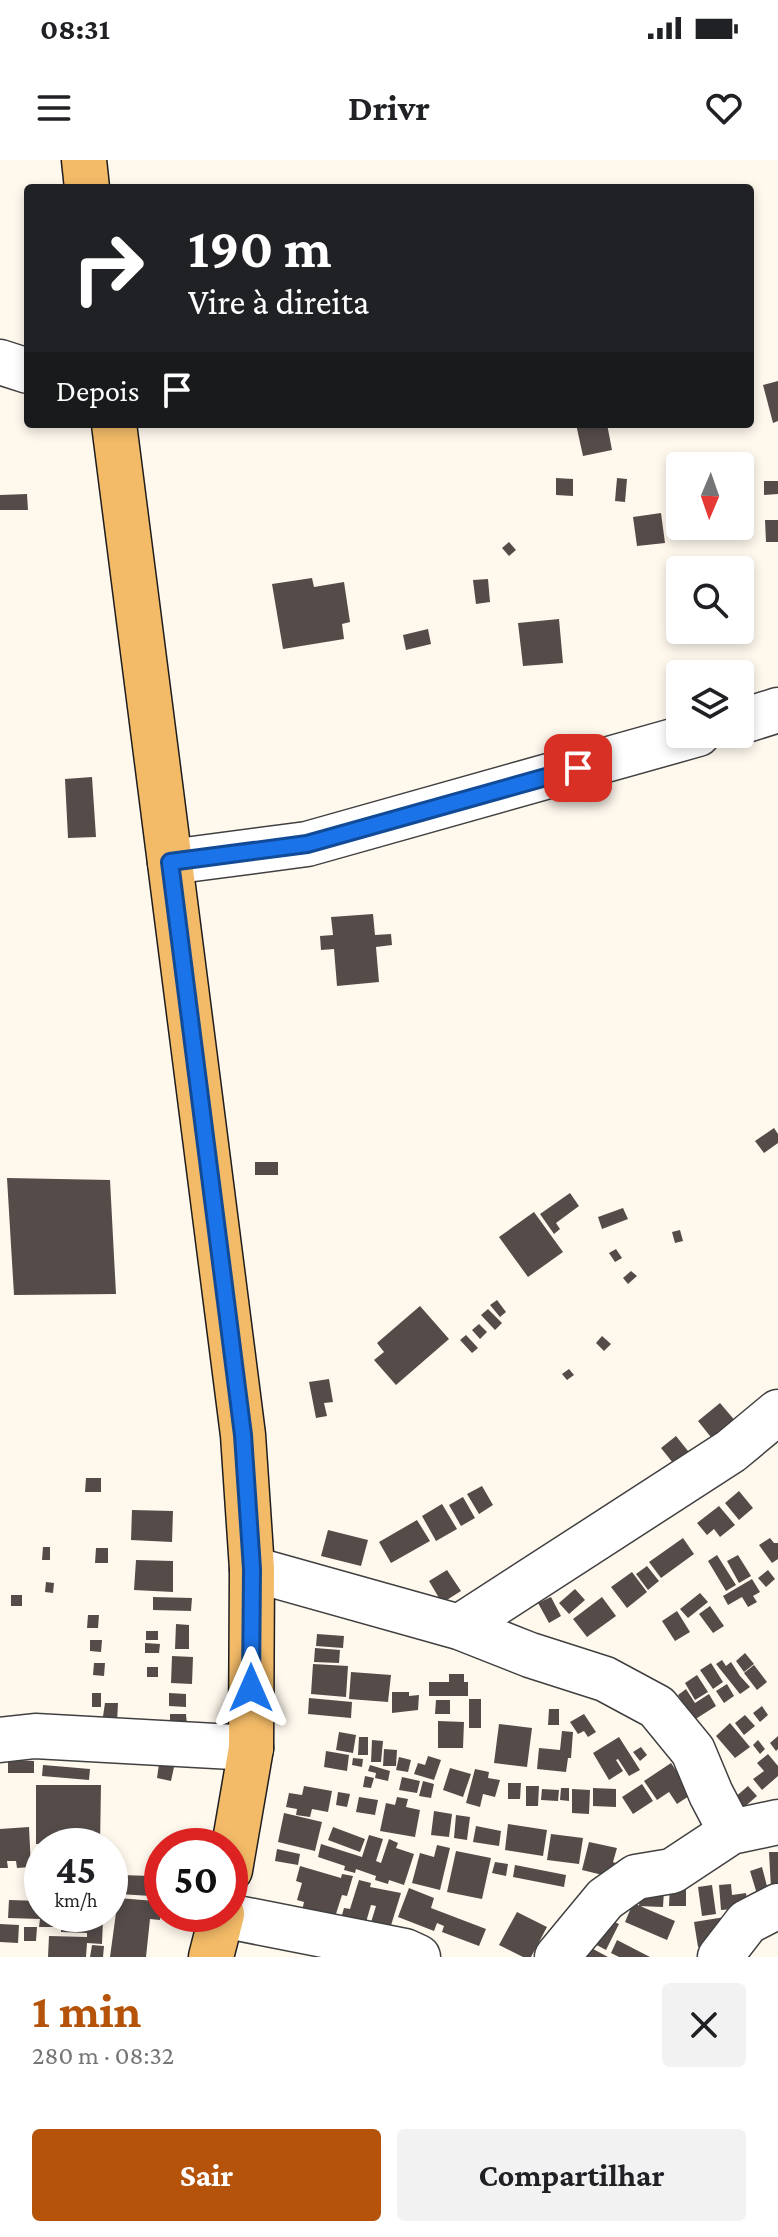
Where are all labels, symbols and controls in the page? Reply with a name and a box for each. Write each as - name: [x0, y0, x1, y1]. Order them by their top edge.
- text: 08:31: [40, 12, 110, 45]
- icon: menu: [32, 86, 76, 130]
- icon: heart: [702, 86, 746, 130]
- text: Drivr: [348, 88, 430, 128]
- icon: right: [56, 216, 160, 320]
- text: 190 m: [188, 217, 332, 279]
- text: Vire à direita: [188, 282, 369, 322]
- icon: arrive: [155, 368, 199, 412]
- text: Depois: [56, 374, 139, 407]
- north arrow: [666, 452, 754, 540]
- map controls: [666, 452, 754, 748]
- button: search: [666, 556, 754, 644]
- button: layers: [666, 660, 754, 748]
- pin: [544, 734, 612, 802]
- icon: arrive: [556, 746, 600, 790]
- position arrow: [209, 1646, 293, 1730]
- speed limit sign: 50: [144, 1828, 248, 1932]
- text: 45: [56, 1847, 96, 1892]
- text: km/h: [54, 1889, 98, 1911]
- button: close: [662, 1983, 746, 2067]
- text: 1 min: [32, 1984, 141, 2037]
- text: 280 m · 08:32: [32, 2041, 174, 2070]
- button: Sair: [32, 2129, 381, 2221]
- button: Compartilhar: [397, 2129, 746, 2221]

